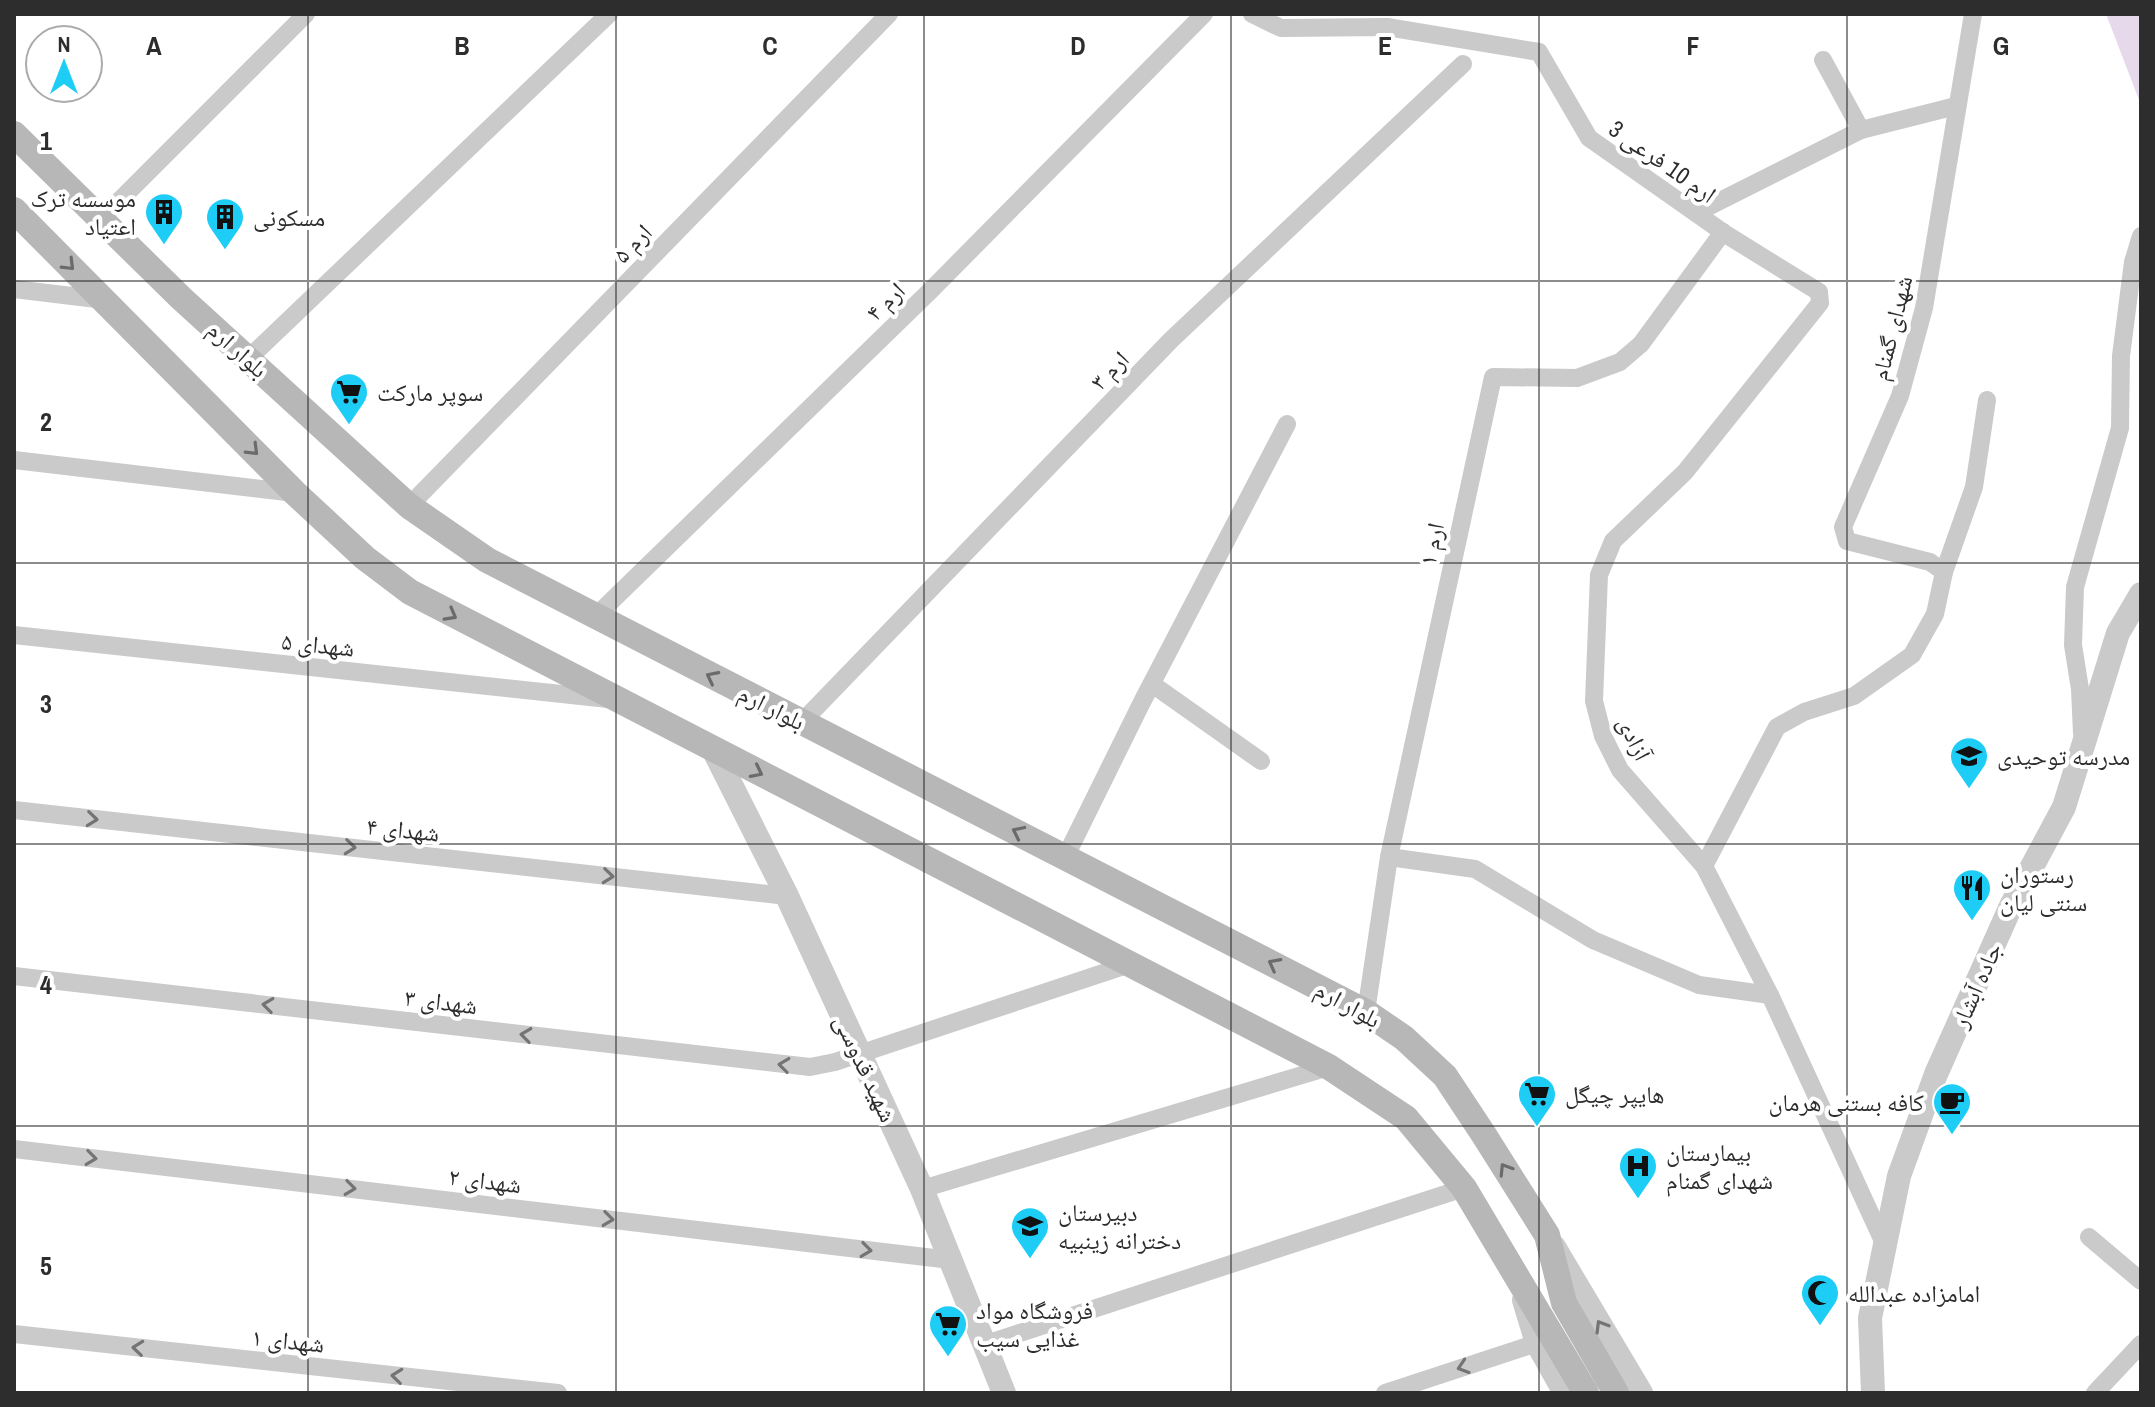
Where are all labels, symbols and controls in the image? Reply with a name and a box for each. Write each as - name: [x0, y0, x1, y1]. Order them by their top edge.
- north arrow: [24, 24, 104, 104]
- text: A: [146, 28, 162, 63]
- text: B: [454, 28, 470, 63]
- text: C: [762, 28, 778, 63]
- text: D: [1070, 28, 1086, 63]
- text: E: [1378, 28, 1392, 63]
- text: F: [1686, 28, 1700, 63]
- text: G: [1993, 28, 2009, 63]
- text: N: [57, 29, 71, 59]
- street label: ارم 10 فرعی 3: [1602, 112, 1723, 211]
- text: 1: [40, 123, 52, 158]
- place label: موسسه ترک اعتیاد: [31, 182, 136, 242]
- building icon: موسسه ترک اعتیاد: [143, 191, 185, 246]
- building icon: مسکونی: [204, 196, 246, 251]
- place label: مسکونی: [253, 201, 325, 233]
- street label: ارم ۵: [606, 216, 659, 270]
- one-way arrow: [60, 256, 75, 270]
- street label: شهدای گمنام: [1863, 272, 1920, 384]
- street label: ارم ۴: [858, 275, 912, 328]
- street label: بلوار ارم: [200, 313, 275, 385]
- street label: ارم ۳: [1083, 343, 1136, 397]
- supermarket icon: سوپر مارکت: [328, 371, 370, 426]
- place label: سوپر مارکت: [377, 376, 483, 408]
- text: 2: [40, 404, 52, 439]
- one-way arrow: [243, 440, 258, 455]
- street label: ارم ۱: [1411, 520, 1452, 569]
- one-way arrow: [443, 605, 457, 621]
- street label: شهدای ۵: [280, 624, 356, 664]
- one-way arrow: [705, 671, 720, 686]
- street label: بلوار ارم: [733, 677, 811, 738]
- text: 3: [40, 686, 52, 721]
- street label: آزادی: [1611, 711, 1660, 766]
- school or university icon: مدرسه توحیدی: [1948, 735, 1990, 790]
- place label: مدرسه توحیدی: [1997, 740, 2130, 772]
- one-way arrow: [749, 763, 764, 778]
- street label: شهدای ۴: [365, 809, 441, 849]
- one-way arrow: [85, 810, 98, 827]
- one-way arrow: [1012, 827, 1027, 842]
- one-way arrow: [344, 839, 357, 856]
- place label: رستوران سنتی لیان: [2000, 858, 2087, 918]
- restaurant icon: رستوران سنتی لیان: [1951, 867, 1993, 922]
- one-way arrow: [602, 868, 615, 885]
- street label: جاده آبشار: [1943, 937, 2009, 1034]
- one-way arrow: [1268, 959, 1283, 974]
- text: 4: [40, 967, 52, 1002]
- street label: بلوار ارم: [1309, 973, 1387, 1036]
- street label: شهدای ۳: [403, 981, 479, 1021]
- one-way arrow: [261, 997, 274, 1014]
- street label: شهید قدوسی: [827, 1009, 905, 1127]
- one-way arrow: [519, 1027, 533, 1044]
- one-way arrow: [777, 1056, 790, 1073]
- supermarket icon: هایپر چیگل: [1516, 1073, 1558, 1128]
- place label: هایپر چیگل: [1565, 1078, 1664, 1110]
- cafe icon: کافه بستنی هرمان: [1931, 1081, 1973, 1136]
- place label: کافه بستنی هرمان: [1768, 1086, 1924, 1118]
- place label: بیمارستان شهدای گمنام: [1666, 1136, 1773, 1197]
- hospital icon: بیمارستان شهدای گمنام: [1617, 1145, 1659, 1200]
- one-way arrow: [85, 1149, 98, 1166]
- street label: شهدای ۲: [447, 1160, 523, 1200]
- one-way arrow: [1500, 1163, 1515, 1178]
- one-way arrow: [344, 1180, 357, 1197]
- place label: دبیرستان دخترانه زینبیه: [1058, 1196, 1181, 1256]
- school or university icon: دبیرستان دخترانه زینبیه: [1009, 1205, 1051, 1260]
- one-way arrow: [602, 1211, 615, 1228]
- one-way arrow: [860, 1241, 873, 1258]
- text: 5: [40, 1248, 52, 1283]
- mosque icon: امامزاده عبدالله: [1799, 1272, 1841, 1327]
- place label: امامزاده عبدالله: [1848, 1277, 1980, 1309]
- place label: فروشگاه مواد غذایی سیب: [976, 1294, 1093, 1354]
- supermarket icon: فروشگاه مواد غذایی سیب: [927, 1303, 969, 1358]
- street label: شهدای ۱: [250, 1320, 326, 1360]
- one-way arrow: [1595, 1320, 1611, 1335]
- one-way arrow: [131, 1339, 144, 1356]
- one-way arrow: [1457, 1358, 1471, 1374]
- one-way arrow: [390, 1367, 403, 1384]

